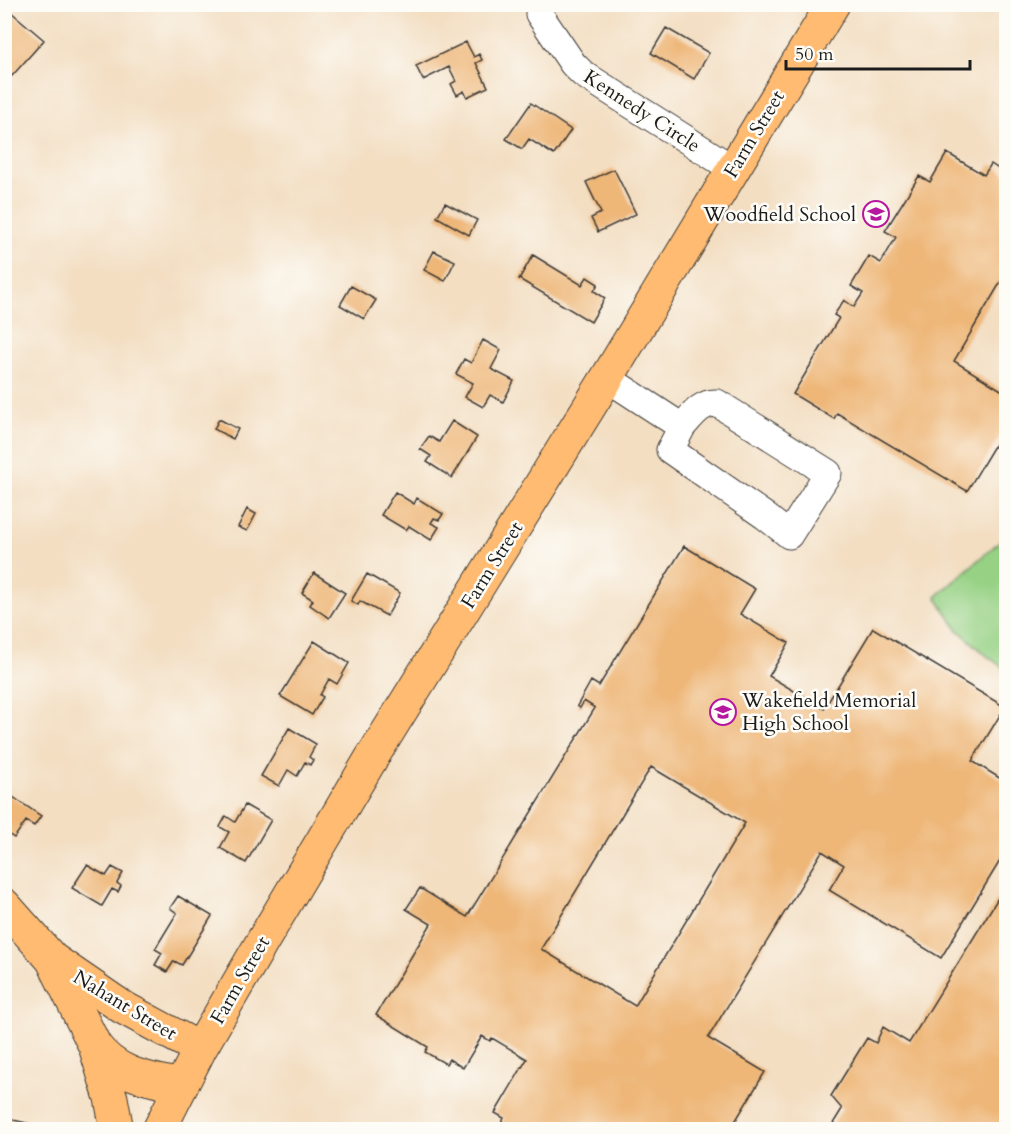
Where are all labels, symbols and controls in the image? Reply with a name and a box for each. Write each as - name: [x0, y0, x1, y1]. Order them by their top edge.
- scale bar: [786, 33, 970, 71]
- text: 50 m: [795, 42, 834, 67]
- street label: Kennedy Circle: [579, 63, 705, 159]
- street label: Farm Street: [717, 85, 791, 183]
- school or university icon: Woodfield School: [861, 199, 891, 229]
- place label: Woodfield School: [702, 201, 856, 228]
- street label: Farm Street: [455, 516, 530, 614]
- place label: Wakefield Memorial High School: [741, 687, 916, 737]
- school or university icon: Wakefield Memorial High School: [708, 697, 738, 727]
- street label: Farm Street: [204, 930, 276, 1029]
- street label: Nahant Street: [68, 963, 182, 1047]

